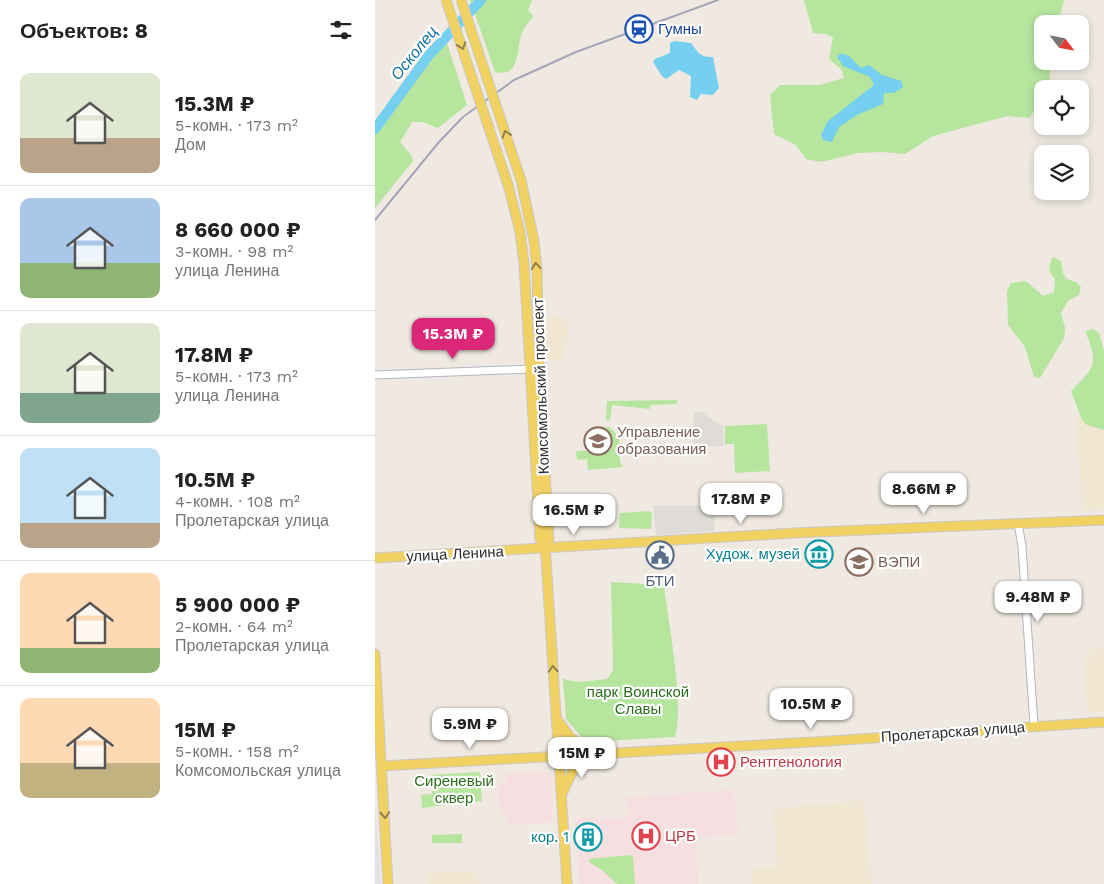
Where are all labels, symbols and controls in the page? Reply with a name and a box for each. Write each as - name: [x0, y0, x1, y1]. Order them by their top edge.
- station icon: Гумны: [624, 14, 654, 44]
- north arrow: [1034, 15, 1089, 70]
- map controls: [1034, 15, 1089, 200]
- icon: filters: [327, 16, 355, 44]
- text: Объектов: 8: [20, 18, 148, 43]
- place label: Гумны: [658, 20, 702, 38]
- water label: Осколец: [387, 22, 441, 84]
- one-way arrow: [456, 41, 466, 50]
- button: locate: [1034, 80, 1089, 135]
- text: 15.3M ₽: [175, 91, 254, 116]
- icon: home: [60, 93, 120, 153]
- text: 5-комн. · 173 m²: [175, 116, 298, 135]
- one-way arrow: [501, 130, 511, 138]
- text: Дом: [175, 135, 206, 154]
- button: layers: [1034, 145, 1089, 200]
- text: 8 660 000 ₽: [175, 217, 301, 242]
- icon: home: [60, 218, 120, 278]
- text: 3-комн. · 98 m²: [175, 242, 293, 261]
- text: улица Ленина: [175, 261, 279, 280]
- one-way arrow: [531, 262, 542, 270]
- street label: Комсомольский проспект: [529, 297, 553, 475]
- pin: 15.3M ₽: [407, 318, 499, 360]
- text: 15.3M ₽: [423, 324, 483, 343]
- text: 17.8M ₽: [175, 342, 253, 367]
- icon: home: [60, 343, 120, 403]
- text: 5-комн. · 173 m²: [175, 367, 298, 386]
- text: улица Ленина: [175, 386, 279, 405]
- place label: Управление образования: [617, 423, 706, 458]
- school or university icon: Управление образования: [583, 426, 613, 456]
- text: 10.5M ₽: [175, 467, 255, 492]
- icon: home: [60, 468, 120, 528]
- pin: 8.66M ₽: [878, 472, 970, 515]
- text: 8.66M ₽: [892, 479, 956, 498]
- pin: 17.8M ₽: [695, 482, 787, 525]
- text: 17.8M ₽: [711, 489, 771, 508]
- text: 4-комн. · 108 m²: [175, 492, 300, 511]
- pin: 16.5M ₽: [528, 494, 620, 536]
- text: 16.5M ₽: [544, 500, 604, 519]
- text: Пролетарская улица: [175, 511, 329, 530]
- museum icon: Худож. музей: [804, 539, 834, 569]
- public building icon: БТИ: [645, 540, 675, 570]
- street label: улица Ленина: [406, 542, 505, 566]
- place label: Худож. музей: [706, 545, 800, 563]
- school or university icon: ВЭПИ: [844, 547, 874, 577]
- place label: ВЭПИ: [878, 553, 920, 571]
- place label: БТИ: [645, 572, 675, 590]
- pin: 9.48M ₽: [992, 580, 1084, 623]
- text: 9.48M ₽: [1006, 587, 1070, 606]
- text: 5 900 000 ₽: [175, 592, 300, 617]
- icon: home: [60, 593, 120, 653]
- text: 2-комн. · 64 m²: [175, 617, 293, 636]
- text: Пролетарская улица: [175, 636, 329, 655]
- one-way arrow: [547, 665, 558, 673]
- park label: парк Воинской Славы: [587, 683, 689, 718]
- pin: 10.5M ₽: [765, 688, 857, 730]
- text: 10.5M ₽: [780, 694, 842, 713]
- pin: 5.9M ₽: [429, 708, 511, 750]
- text: 5.9M ₽: [443, 714, 497, 733]
- text: 15M ₽: [175, 717, 236, 742]
- icon: home: [60, 718, 120, 778]
- street label: Пролетарская улица: [880, 718, 1026, 746]
- pin: 15M ₽: [547, 736, 617, 779]
- text: 5-комн. · 158 m²: [175, 742, 299, 761]
- text: 15M ₽: [559, 743, 605, 762]
- hospital icon: Рентгенология: [706, 747, 736, 777]
- place label: Рентгенология: [740, 753, 842, 771]
- text: Комсомольская улица: [175, 761, 341, 780]
- park label: Сиреневый сквер: [414, 772, 494, 807]
- one-way arrow: [379, 811, 390, 819]
- hospital icon: ЦРБ: [631, 821, 661, 851]
- building icon: кор. 1: [573, 822, 603, 852]
- place label: ЦРБ: [665, 827, 696, 845]
- place label: кор. 1: [531, 828, 569, 846]

